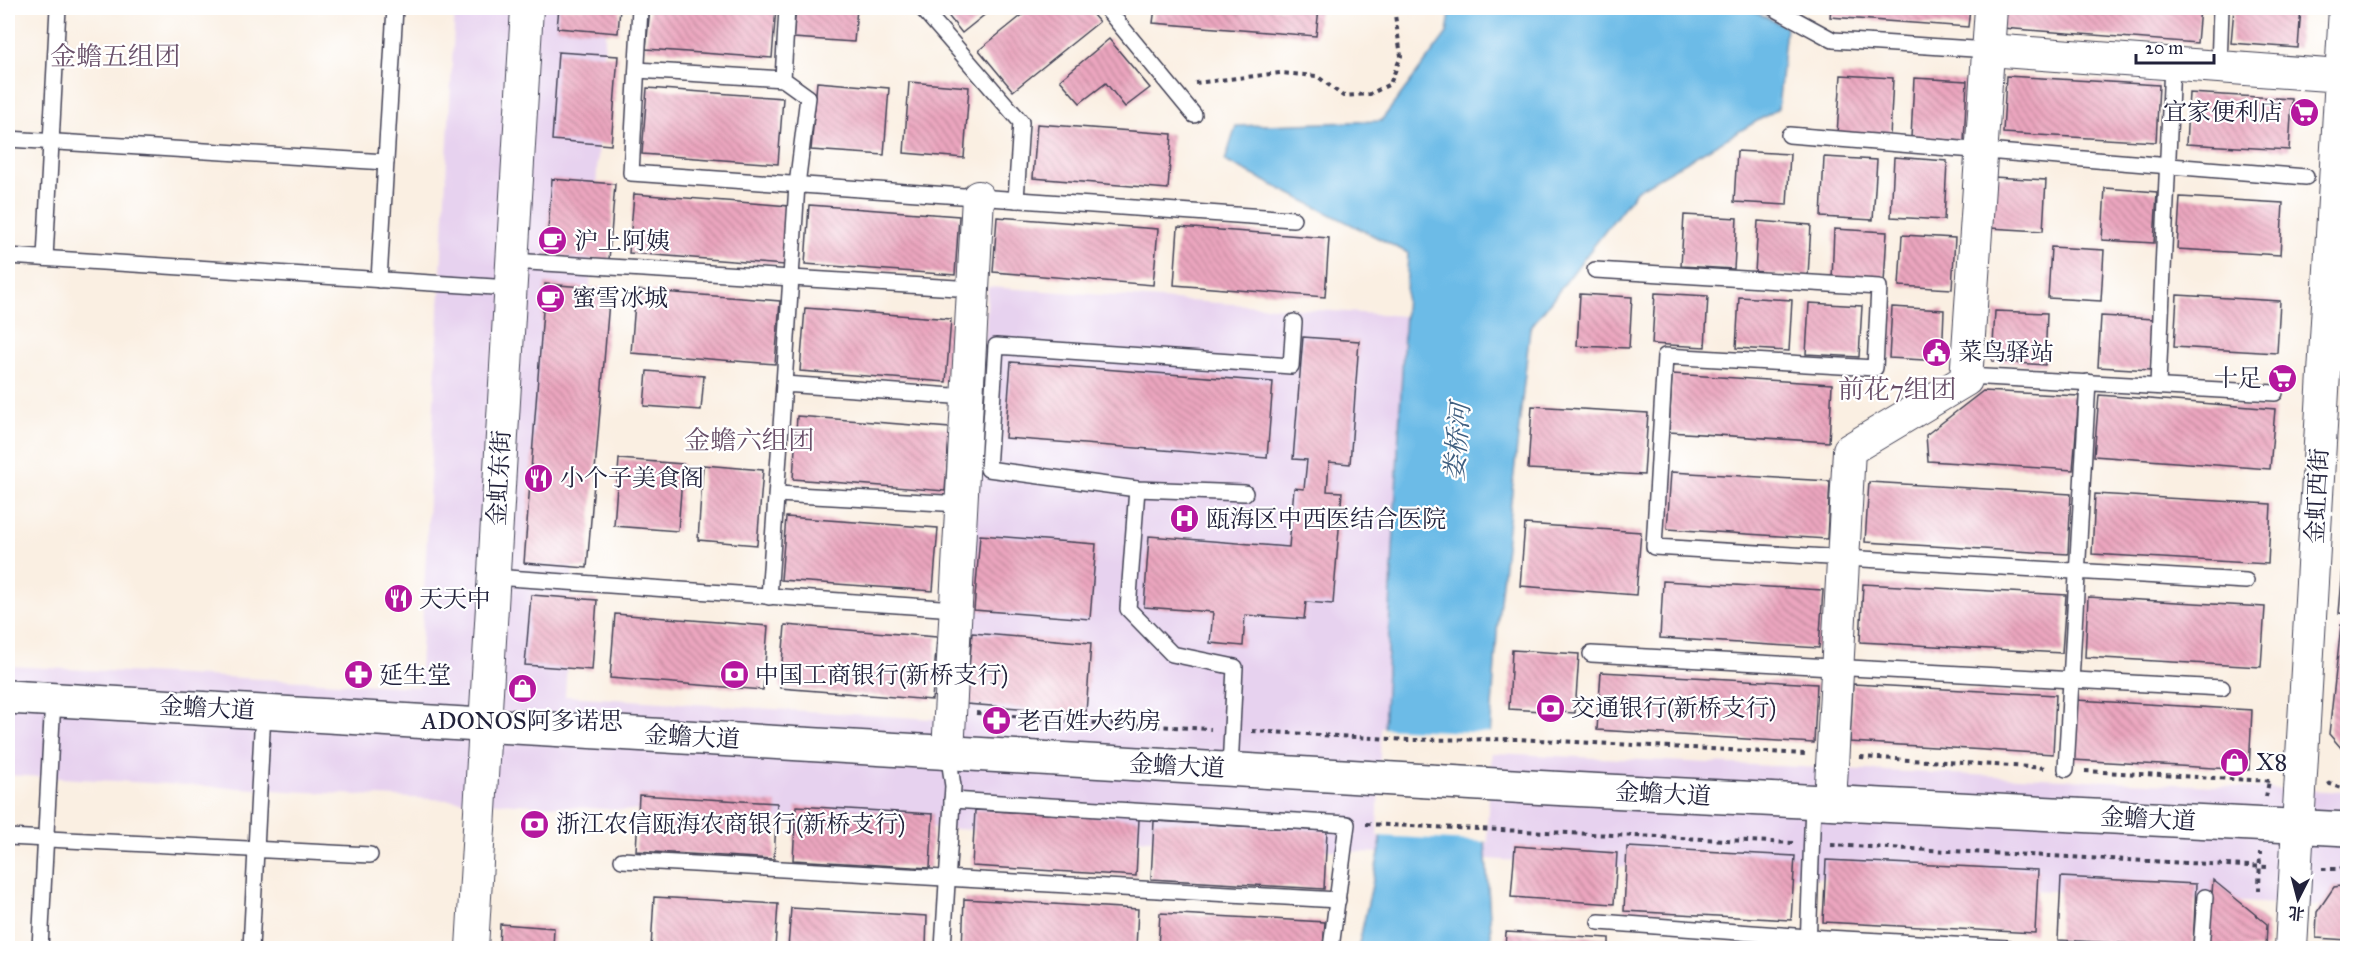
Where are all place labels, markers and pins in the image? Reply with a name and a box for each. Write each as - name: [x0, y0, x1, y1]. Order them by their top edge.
- supermarket icon: 宜家便利店: [2288, 96, 2320, 128]
- place label: 宜家便利店: [2163, 97, 2283, 127]
- cafe icon: 沪上阿姨: [537, 225, 569, 257]
- place label: 沪上阿姨: [574, 226, 670, 256]
- cafe icon: 蜜雪冰城: [535, 282, 567, 314]
- place label: 蜜雪冰城: [572, 283, 668, 313]
- public building icon: 菜鸟驿站: [1921, 336, 1953, 368]
- place label: 菜鸟驿站: [1958, 337, 2054, 367]
- supermarket icon: 十足: [2267, 362, 2299, 394]
- place label: 十足: [2214, 363, 2262, 393]
- restaurant icon: 小个子美食阁: [523, 462, 555, 494]
- place label: 小个子美食阁: [560, 463, 704, 493]
- hospital icon: 瓯海区中西医结合医院: [1169, 503, 1201, 535]
- place label: 瓯海区中西医结合医院: [1206, 504, 1446, 534]
- restaurant icon: 天天中: [382, 583, 414, 615]
- place label: 天天中: [419, 584, 491, 614]
- pharmacy icon: 延生堂: [342, 659, 374, 691]
- bank icon: 中国工商银行(新桥支行): [718, 659, 750, 691]
- place label: 延生堂: [379, 660, 451, 690]
- place label: 中国工商银行(新桥支行): [755, 660, 1008, 690]
- shop icon: ADONOS阿多诺思: [506, 672, 538, 704]
- bank icon: 交通银行(新桥支行): [1534, 692, 1566, 724]
- place label: 交通银行(新桥支行): [1571, 693, 1776, 723]
- pharmacy icon: 老百姓大药房: [980, 705, 1012, 737]
- place label: ADONOS阿多诺思: [420, 706, 623, 736]
- place label: 老百姓大药房: [1017, 706, 1161, 736]
- shop icon: X8: [2219, 746, 2251, 778]
- place label: X8: [2256, 747, 2287, 777]
- bank icon: 浙江农信瓯海农商银行(新桥支行): [519, 808, 551, 840]
- place label: 浙江农信瓯海农商银行(新桥支行): [556, 809, 905, 839]

